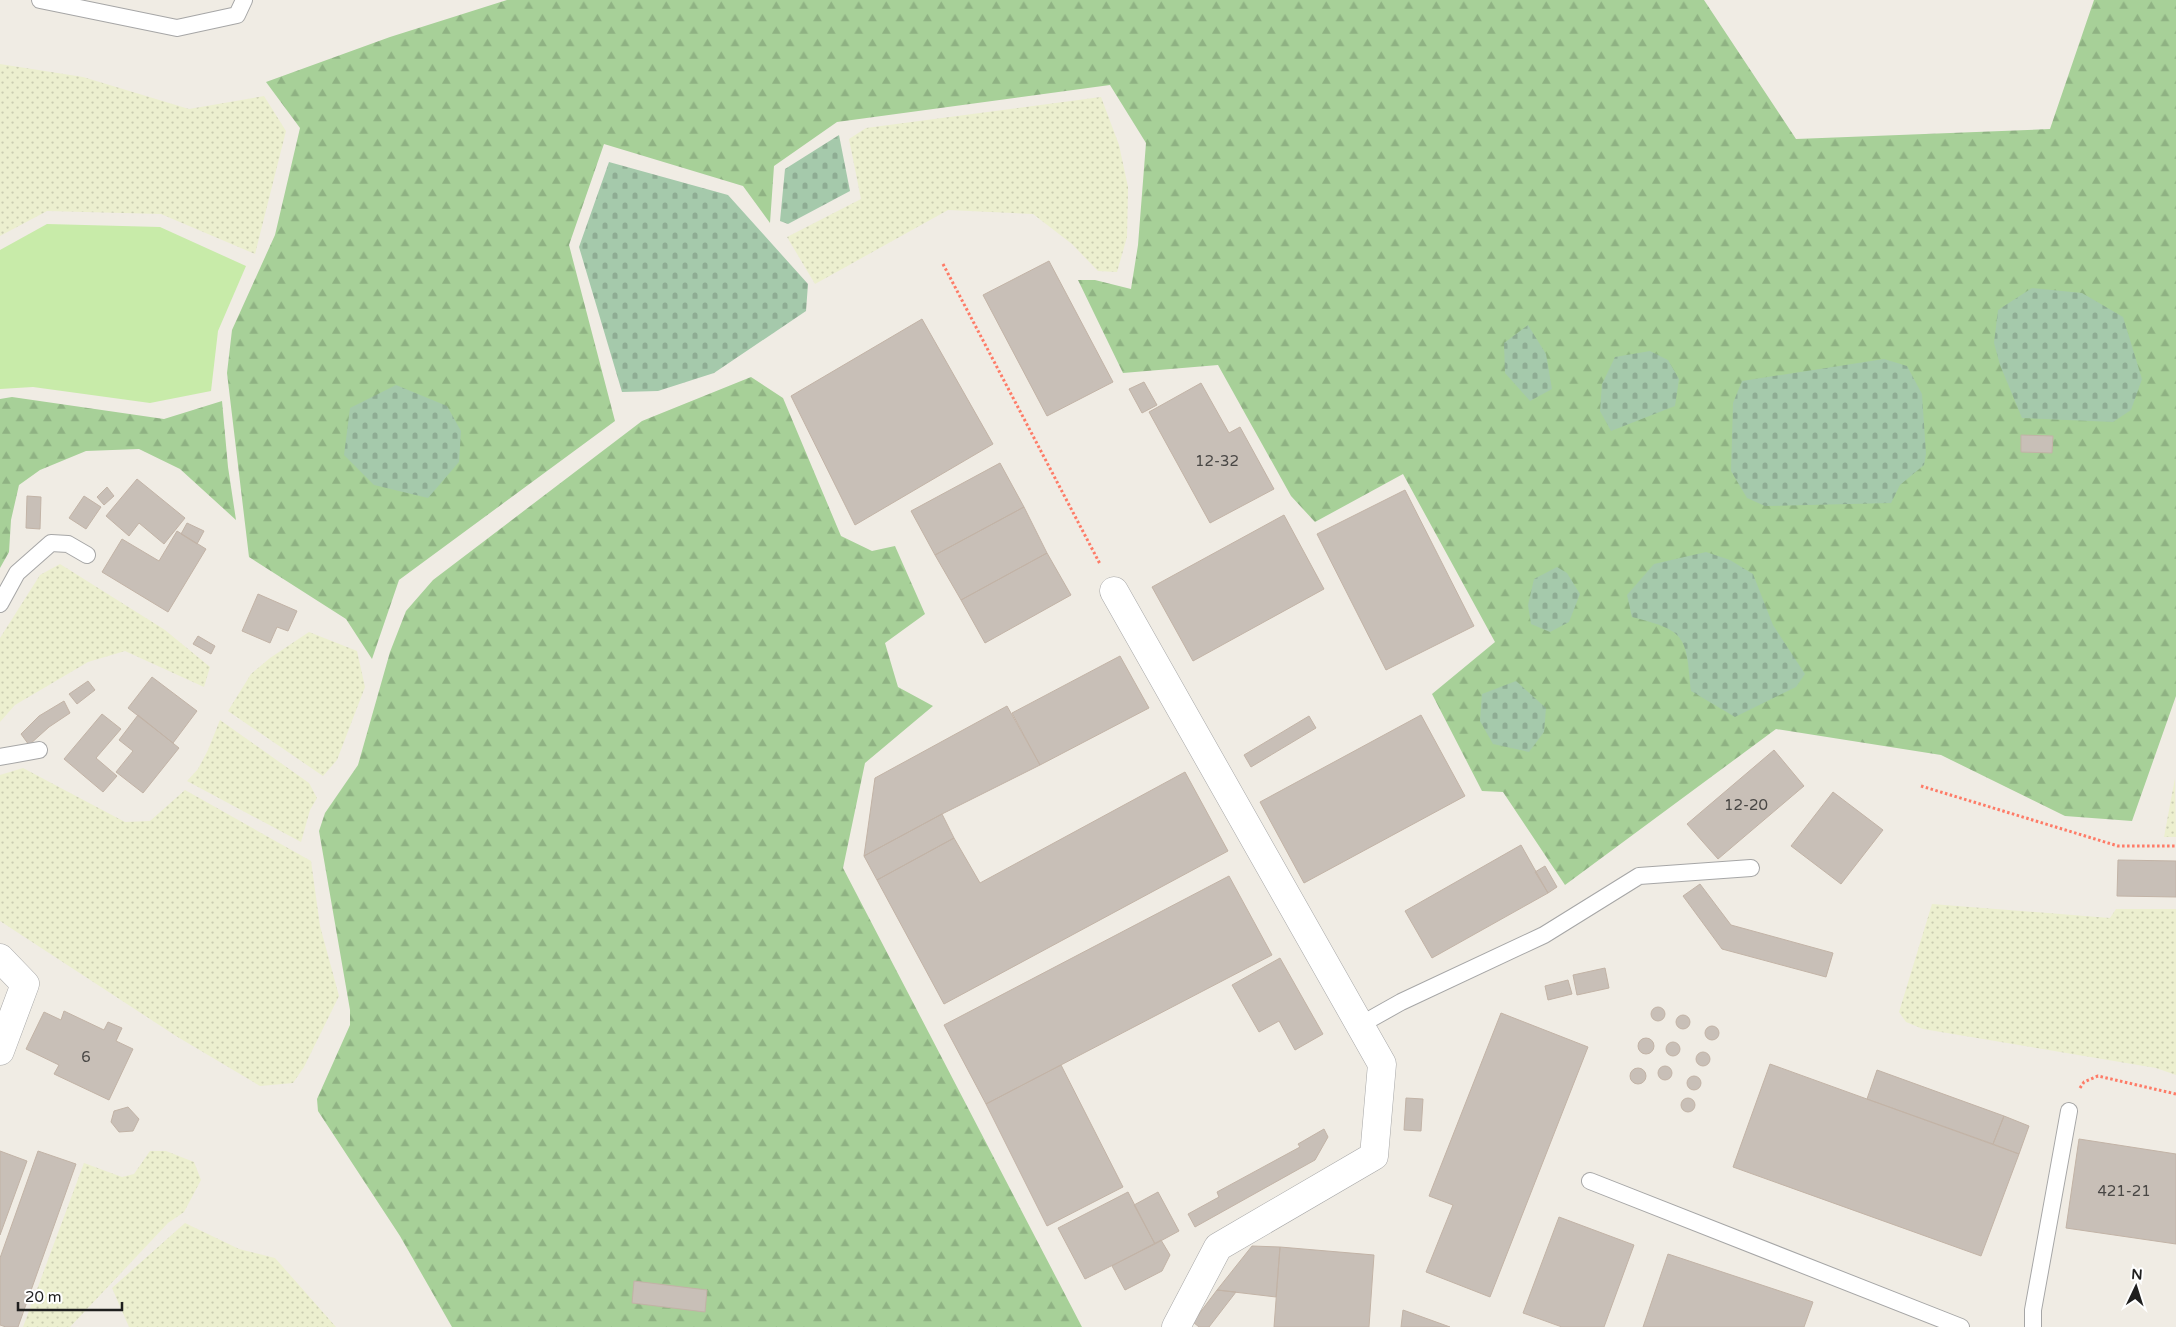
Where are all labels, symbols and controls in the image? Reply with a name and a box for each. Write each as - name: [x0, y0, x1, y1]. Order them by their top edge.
- house number: 12-32: [1195, 452, 1239, 470]
- house number: 12-20: [1724, 796, 1768, 814]
- house number: 6: [81, 1048, 91, 1066]
- house number: 421-21: [2097, 1182, 2151, 1200]
- north arrow: [2111, 1262, 2161, 1312]
- text: N: [2131, 1266, 2143, 1283]
- scale bar: [18, 1280, 121, 1312]
- text: 20 m: [25, 1288, 62, 1306]

